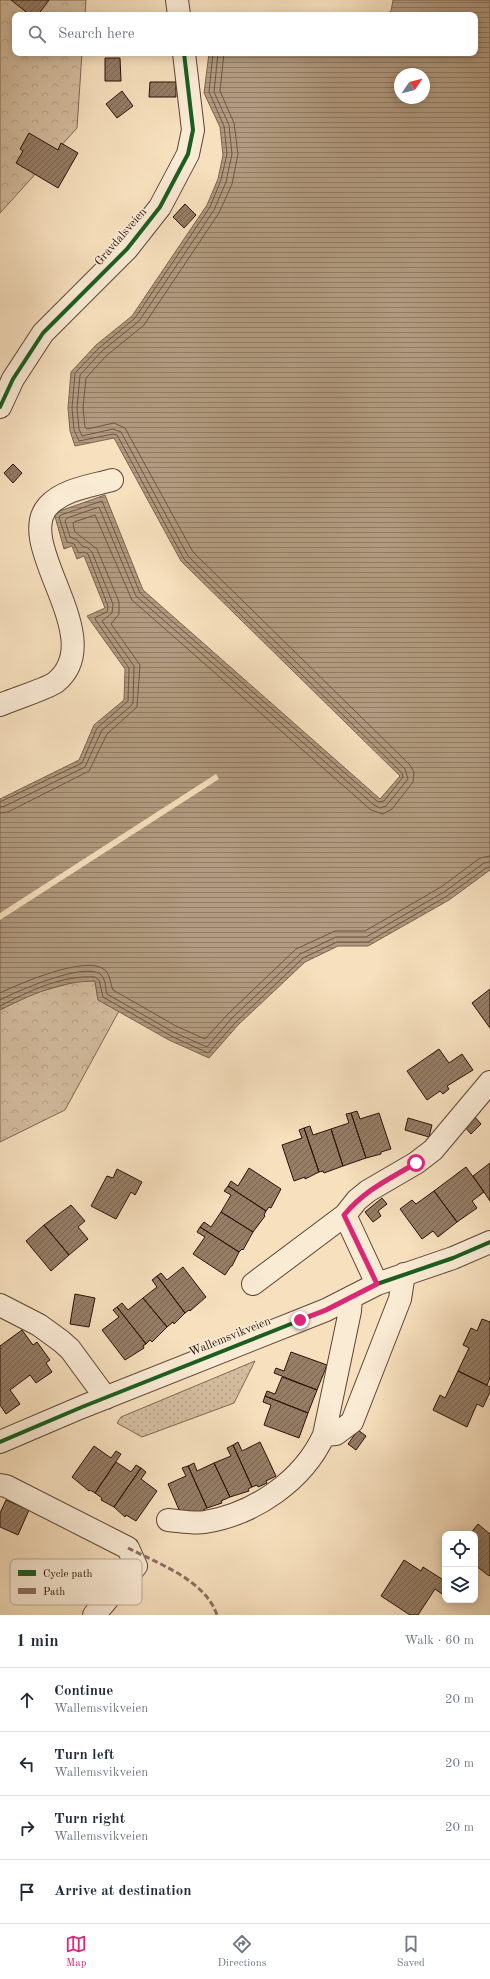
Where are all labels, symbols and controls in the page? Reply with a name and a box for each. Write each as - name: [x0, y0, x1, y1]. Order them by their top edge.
- search box: [12, 12, 478, 56]
- icon: search: [26, 23, 48, 45]
- text: Search here: [58, 27, 135, 42]
- north arrow: [394, 68, 430, 104]
- street label: Gravdalsveien: [93, 205, 150, 268]
- route start: [407, 1154, 425, 1172]
- route end: [291, 1311, 309, 1329]
- street label: Wallemsvikveien: [187, 1315, 273, 1359]
- map controls: [442, 1531, 478, 1603]
- button: locate: [442, 1531, 478, 1567]
- legend: [10, 1559, 142, 1605]
- button: layers: [442, 1567, 478, 1603]
- text: Cycle path: [43, 1569, 93, 1580]
- text: Path: [43, 1587, 65, 1598]
- text: 1 min: [16, 1633, 59, 1650]
- text: Walk · 60 m: [405, 1634, 474, 1647]
- text: Continue: [54, 1684, 113, 1699]
- icon: ahead: [16, 1689, 38, 1711]
- text: 20 m: [445, 1693, 474, 1706]
- text: Wallemsvikveien: [54, 1702, 148, 1715]
- text: Turn left: [54, 1748, 114, 1763]
- icon: left: [16, 1753, 38, 1775]
- text: 20 m: [445, 1757, 474, 1770]
- text: Wallemsvikveien: [54, 1766, 148, 1779]
- text: Turn right: [54, 1812, 125, 1827]
- icon: right: [16, 1817, 38, 1839]
- text: 20 m: [445, 1821, 474, 1834]
- text: Wallemsvikveien: [54, 1830, 148, 1843]
- icon: arrive: [16, 1881, 38, 1903]
- text: Arrive at destination: [54, 1884, 192, 1899]
- tab: Map: [65, 1933, 87, 1971]
- tab: Directions: [218, 1933, 266, 1971]
- tab: Saved: [397, 1933, 425, 1971]

